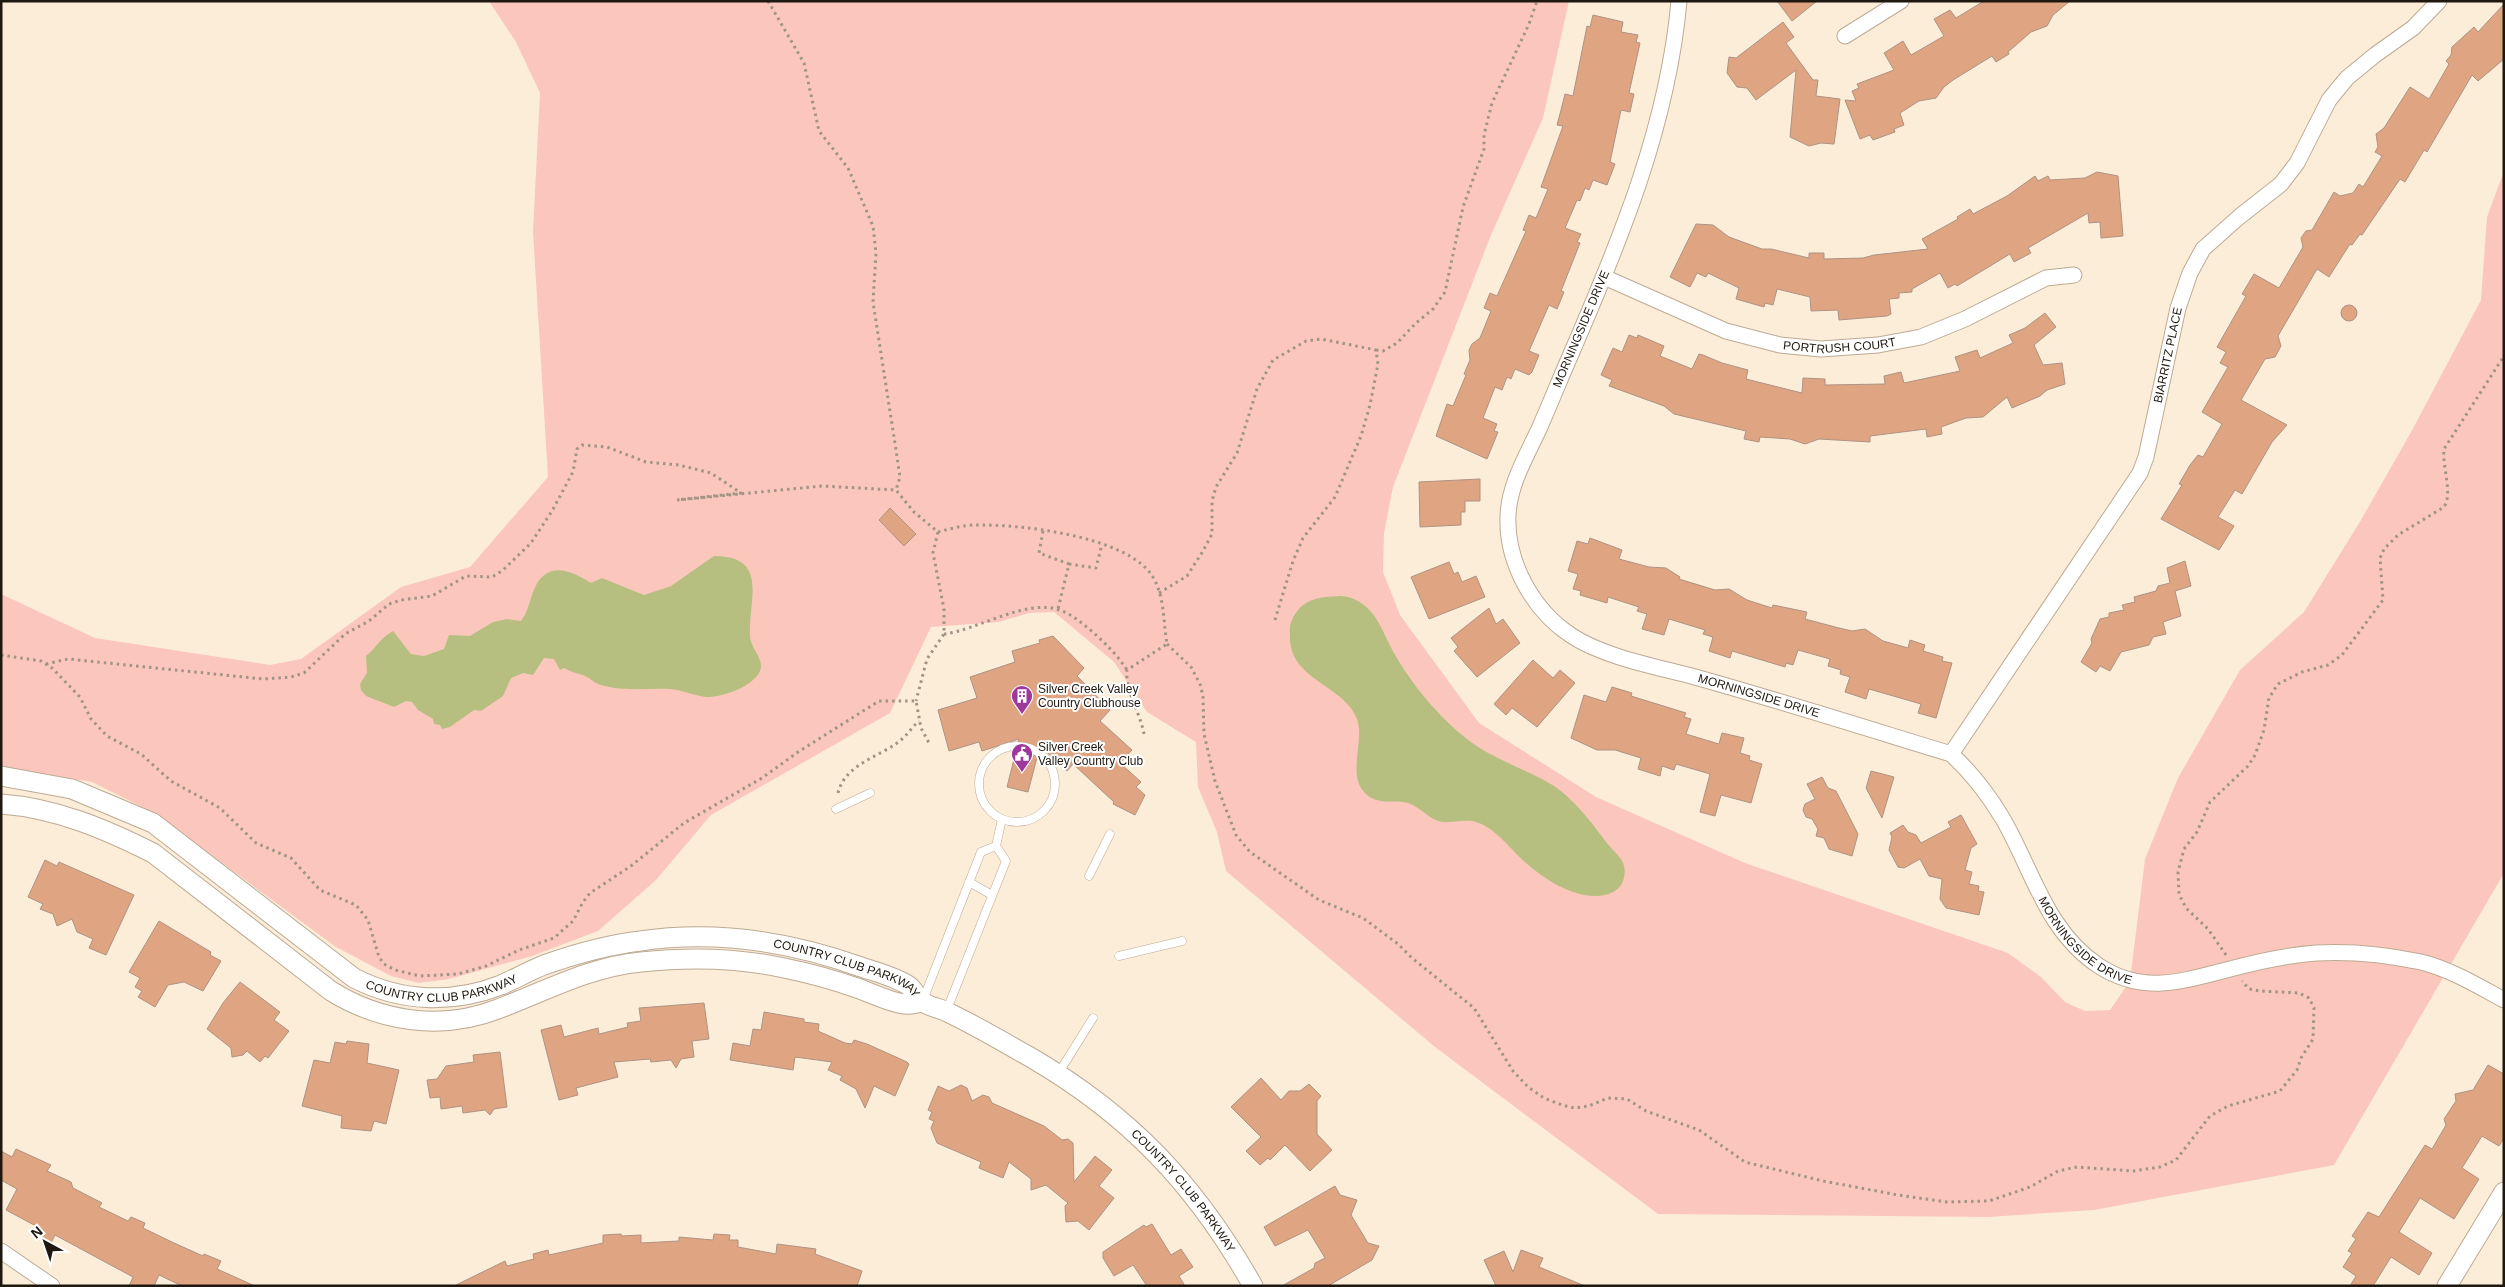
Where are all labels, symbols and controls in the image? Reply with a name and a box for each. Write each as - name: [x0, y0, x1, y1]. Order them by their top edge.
- street label: MORNINGSIDE DRIVE: [1550, 268, 1612, 390]
- street label: BIARRITZ PLACE: [2151, 306, 2185, 404]
- street label: PORTRUSH COURT: [1783, 335, 1898, 356]
- street label: MORNINGSIDE DRIVE: [1697, 671, 1821, 720]
- place label: Silver Creek Valley Country Clubhouse: [1038, 682, 1141, 710]
- building icon: Silver Creek Valley Country Clubhouse: [1010, 684, 1034, 715]
- place label: Silver Creek Valley Country Club: [1038, 740, 1143, 768]
- public building icon: Silver Creek Valley Country Club: [1010, 742, 1034, 773]
- street label: MORNINGSIDE DRIVE: [2036, 894, 2134, 987]
- street label: COUNTRY CLUB PARKWAY: [772, 936, 923, 1000]
- street label: COUNTRY CLUB PARKWAY: [364, 971, 520, 1005]
- street label: COUNTRY CLUB PARKWAY: [1128, 1127, 1238, 1255]
- north arrow: [20, 1217, 70, 1267]
- text: N: [28, 1223, 46, 1241]

